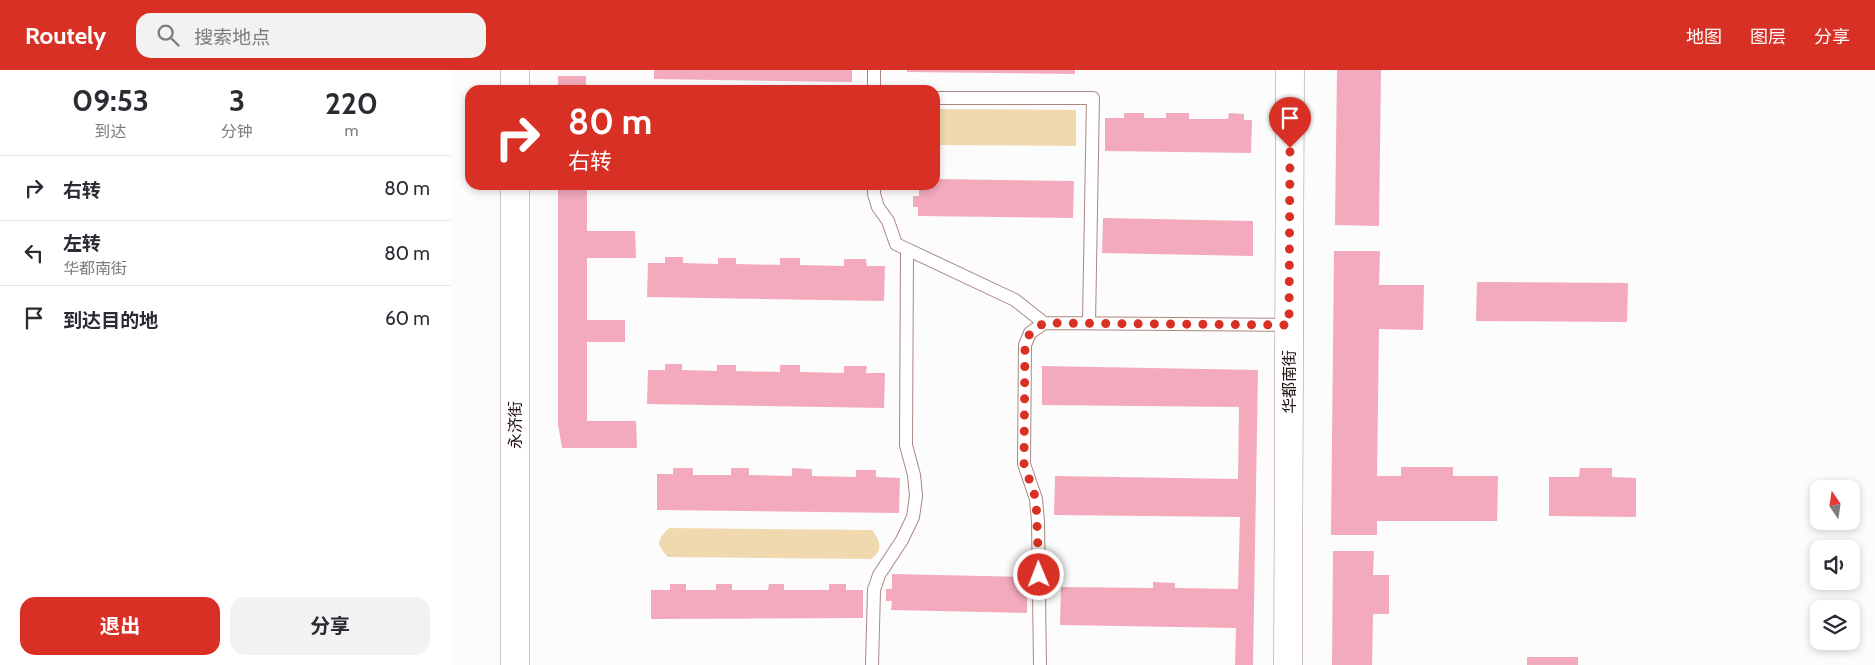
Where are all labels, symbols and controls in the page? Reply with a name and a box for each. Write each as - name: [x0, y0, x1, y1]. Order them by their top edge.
- search box: [136, 13, 486, 58]
- text: Routely: [25, 21, 106, 50]
- icon: search: [154, 21, 182, 49]
- text: 搜索地点: [194, 26, 270, 49]
- text: 地图: [1686, 26, 1722, 48]
- text: 图层: [1750, 26, 1786, 48]
- text: 分享: [1814, 26, 1850, 48]
- text: 09:53: [72, 82, 149, 119]
- text: 3: [229, 82, 245, 119]
- text: 220: [325, 85, 378, 122]
- pin: [1269, 97, 1311, 148]
- text: 80 m: [568, 100, 652, 143]
- icon: arrive: [1276, 104, 1304, 132]
- icon: right: [485, 105, 550, 170]
- text: m: [344, 121, 359, 140]
- text: 到达: [95, 122, 127, 141]
- text: 分钟: [221, 122, 253, 141]
- text: 右转: [568, 148, 612, 175]
- icon: right: [20, 174, 48, 202]
- text: 80 m: [384, 177, 430, 200]
- text: 右转: [63, 179, 101, 202]
- text: 左转: [63, 232, 101, 255]
- icon: left: [20, 239, 48, 267]
- text: 80 m: [384, 242, 430, 265]
- text: 华都南街: [63, 259, 127, 278]
- icon: arrive: [20, 304, 48, 332]
- text: 60 m: [385, 307, 430, 330]
- text: 到达目的地: [63, 309, 158, 332]
- street label: 华都南街: [1280, 350, 1299, 414]
- street label: 永济街: [506, 401, 525, 449]
- north arrow: [1810, 480, 1860, 530]
- map controls: [1810, 480, 1860, 650]
- button: sound: [1810, 540, 1860, 590]
- position arrow: [1012, 548, 1064, 600]
- button: 退出: [20, 597, 220, 655]
- button: 分享: [230, 597, 430, 655]
- button: layers: [1810, 600, 1860, 650]

